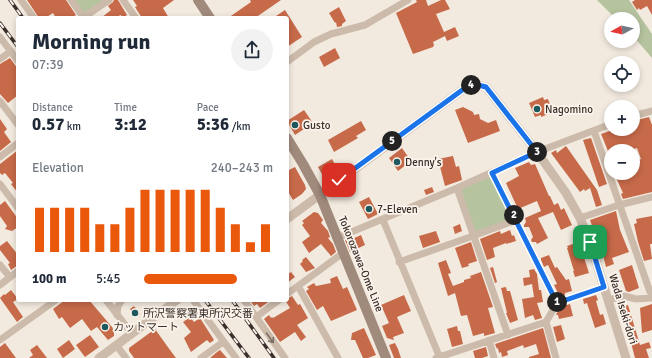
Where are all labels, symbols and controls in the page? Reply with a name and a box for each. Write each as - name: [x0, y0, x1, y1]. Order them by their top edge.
- north arrow: [604, 12, 640, 48]
- map controls: [604, 12, 640, 180]
- text: Morning run: [32, 28, 151, 55]
- button: share: [231, 29, 273, 71]
- button: locate: [604, 56, 640, 92]
- text: 07:39: [32, 57, 64, 73]
- pin: 4: [461, 75, 481, 95]
- text: 4: [468, 78, 474, 91]
- button: +: [604, 100, 640, 136]
- text: Distance: [32, 101, 73, 114]
- text: Time: [114, 101, 137, 114]
- text: Pace: [197, 101, 219, 114]
- place label: Nagomino: [545, 103, 593, 116]
- marker: Nagomino: [532, 104, 542, 114]
- text: 0.57: [32, 114, 64, 135]
- text: 3:12: [114, 114, 147, 135]
- text: 5:36: [197, 114, 229, 135]
- place label: Gusto: [303, 119, 331, 132]
- text: km: [64, 120, 81, 133]
- text: /km: [229, 120, 251, 133]
- marker: Gusto: [290, 120, 300, 130]
- pin: 5: [382, 131, 402, 151]
- text: 5: [389, 134, 395, 147]
- pin: 3: [527, 142, 547, 162]
- button: −: [604, 144, 640, 180]
- text: 3: [534, 145, 540, 158]
- place label: Denny's: [405, 156, 442, 169]
- marker: Denny's: [392, 157, 402, 167]
- text: Elevation: [32, 160, 84, 176]
- text: 240–243 m: [211, 160, 273, 176]
- pin: [322, 163, 356, 197]
- icon: check: [328, 169, 350, 191]
- place label: 7-Eleven: [377, 203, 418, 216]
- marker: 7-Eleven: [364, 204, 374, 214]
- pin: 2: [504, 205, 524, 225]
- text: 2: [511, 208, 517, 221]
- street label: Tokorozawa-Ome Line: [336, 214, 386, 314]
- pin: [573, 225, 607, 259]
- icon: arrive: [579, 231, 601, 253]
- text: 100 m: [32, 271, 66, 287]
- text: 5:45: [96, 271, 121, 287]
- street label: Wada Iseki-dori: [606, 272, 640, 346]
- pin: 1: [547, 292, 567, 312]
- text: 1: [554, 295, 560, 308]
- place label: 所沢警察署東所沢交番: [143, 307, 253, 320]
- marker: 所沢警察署東所沢交番: [130, 308, 140, 318]
- place label: カットマート: [113, 321, 179, 334]
- marker: カットマート: [100, 322, 110, 332]
- one-way arrow: [266, 332, 275, 343]

